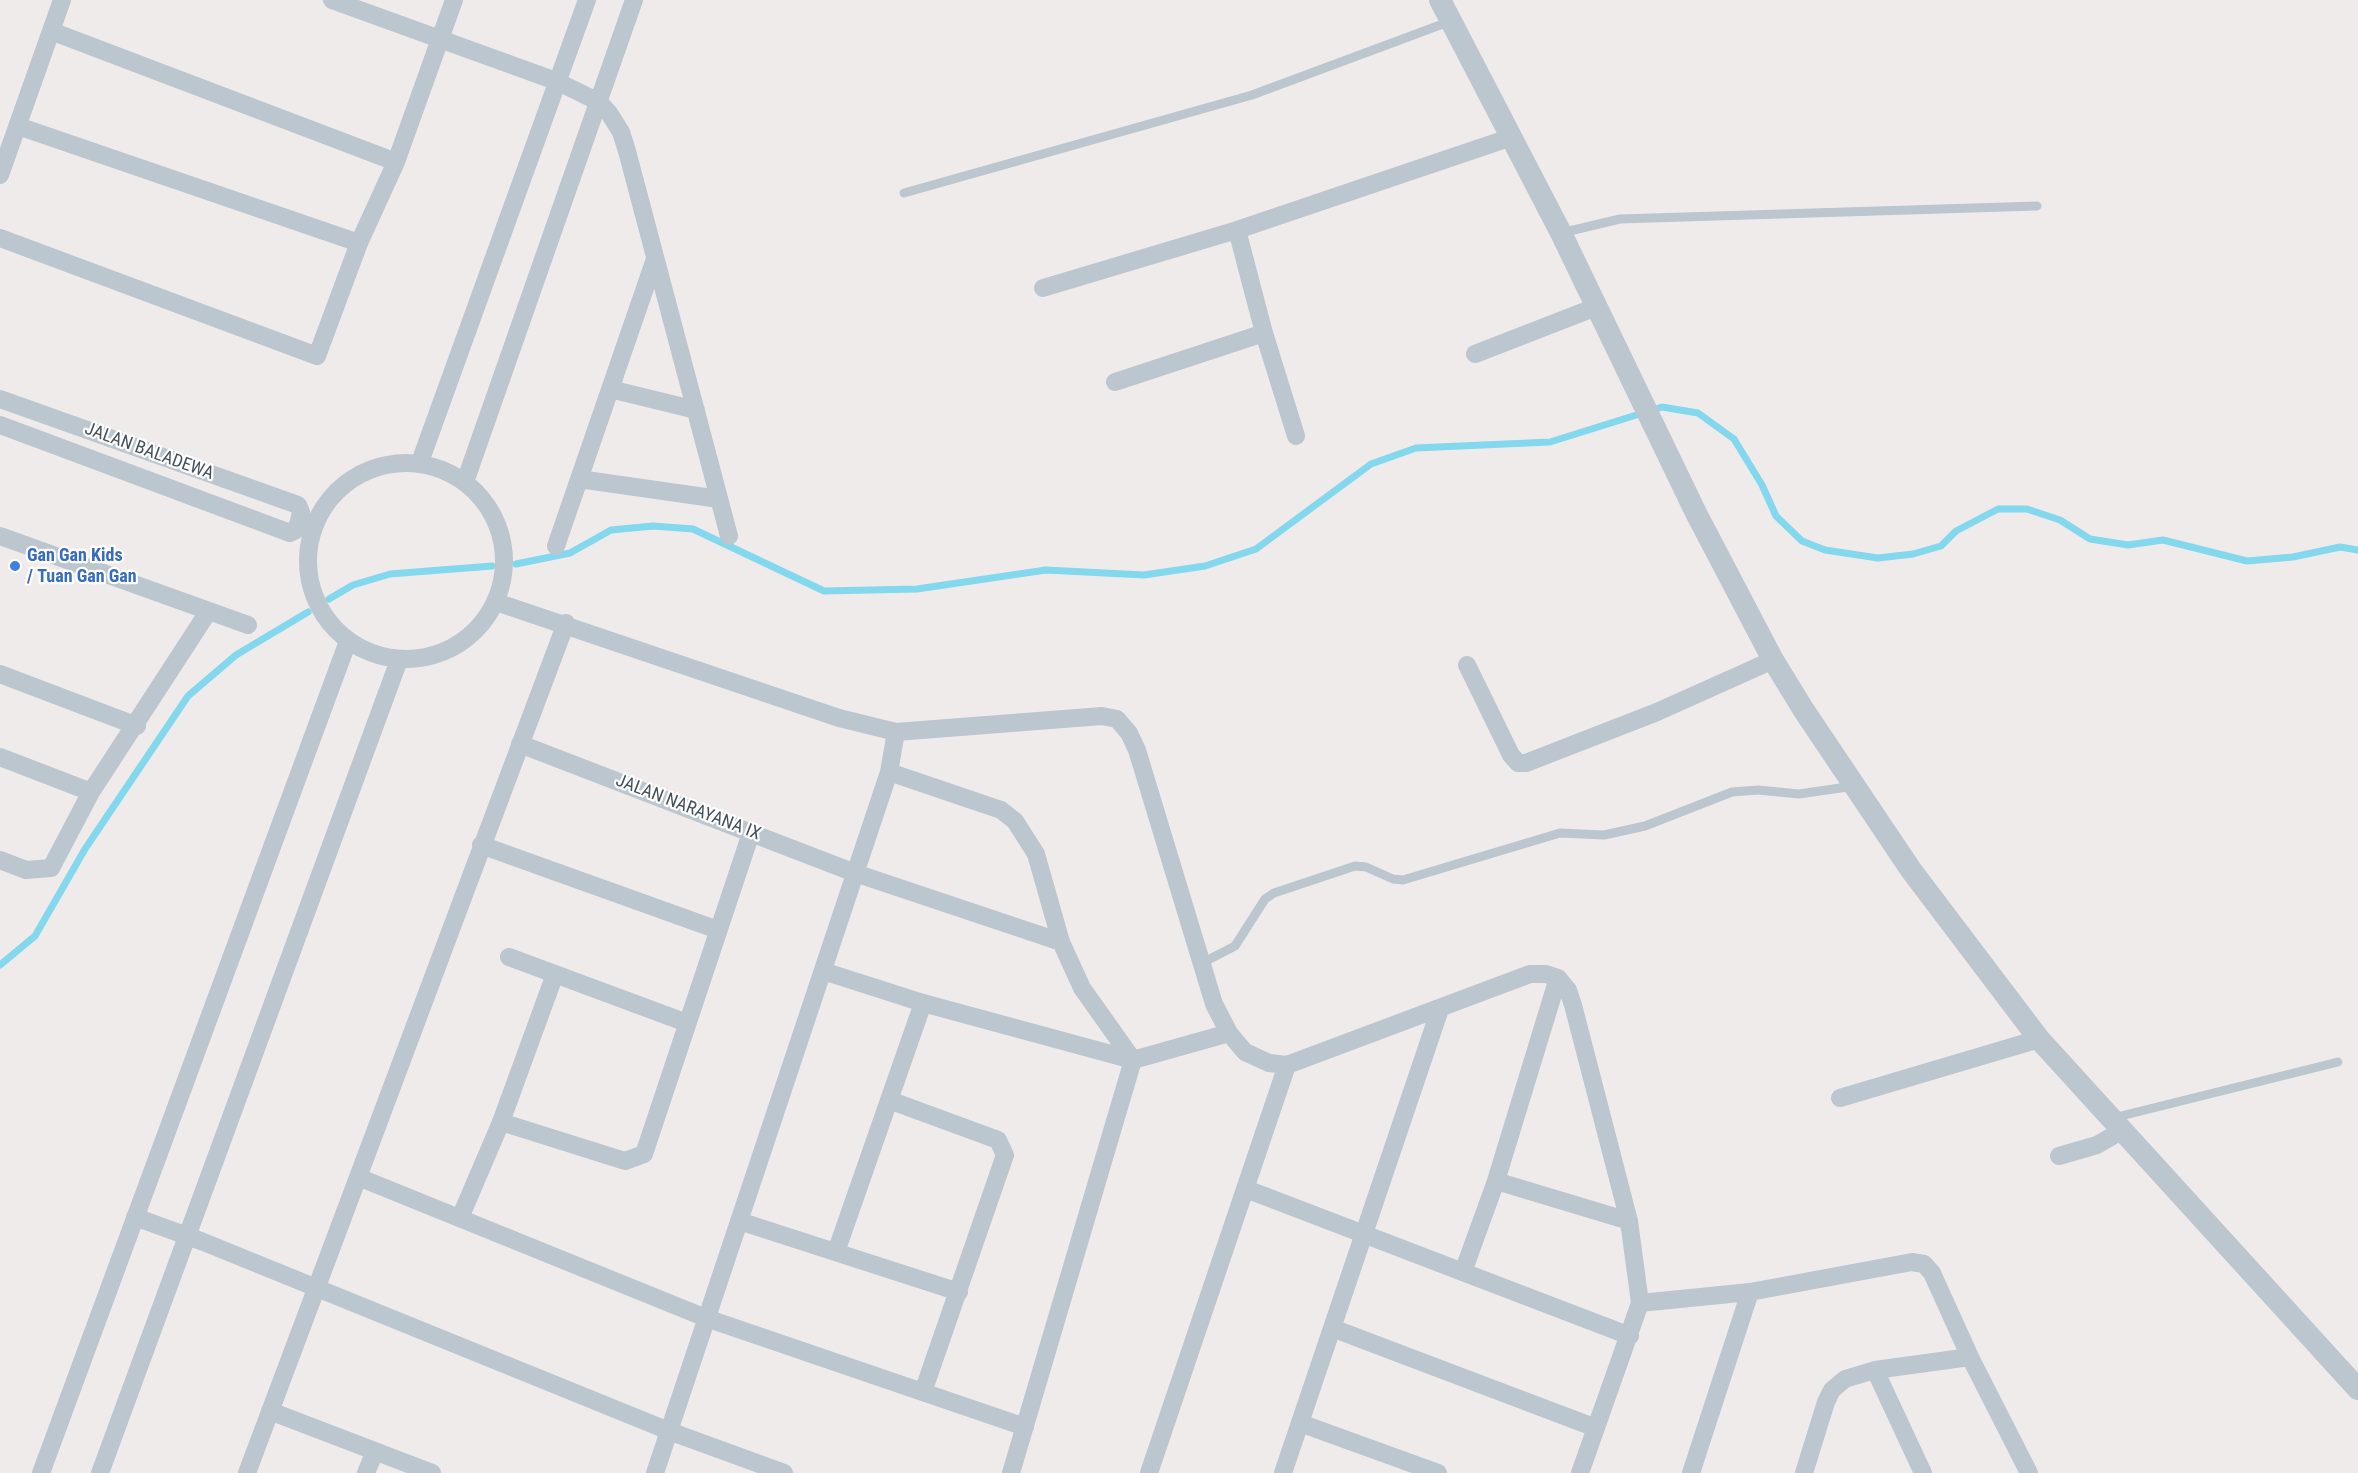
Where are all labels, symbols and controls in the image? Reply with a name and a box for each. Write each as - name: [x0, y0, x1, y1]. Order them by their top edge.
- street label: JALAN BALADEWA: [82, 419, 216, 485]
- place label: Gan Gan Kids / Tuan Gan Gan: [27, 545, 137, 588]
- marker: Gan Gan Kids / Tuan Gan Gan: [8, 559, 22, 573]
- street label: JALAN NARAYANA IX: [612, 770, 764, 846]

